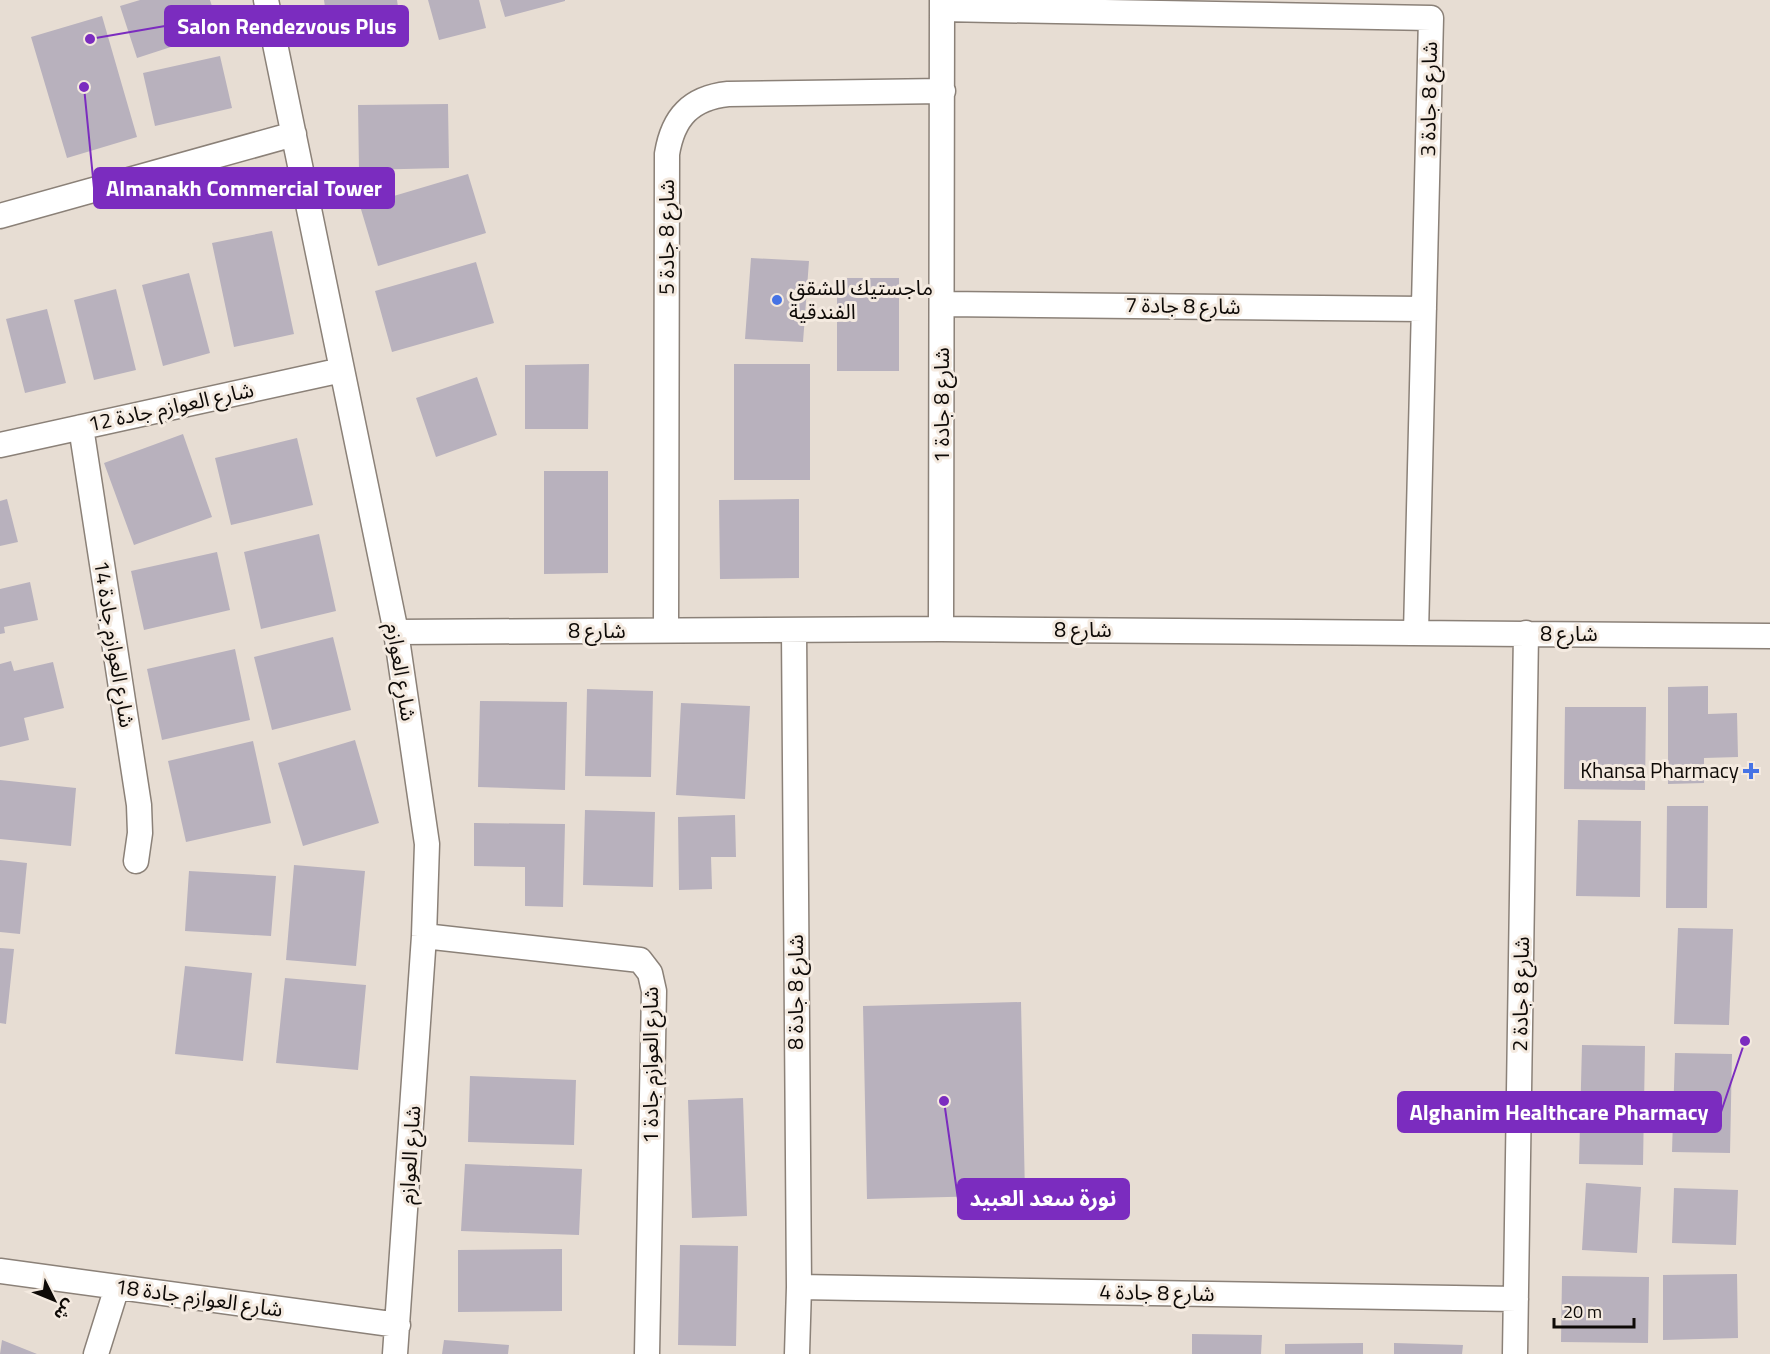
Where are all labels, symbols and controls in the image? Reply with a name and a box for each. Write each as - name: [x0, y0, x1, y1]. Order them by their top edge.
- callout: Salon Rendezvous Plus: [165, 6, 408, 46]
- text: Salon Rendezvous Plus: [177, 9, 397, 43]
- street label: شارع 8 جادة 3: [1411, 41, 1445, 157]
- callout: Almanakh Commercial Tower: [94, 168, 394, 208]
- text: Almanakh Commercial Tower: [106, 171, 382, 205]
- street label: شارع 8 جادة 5: [650, 179, 682, 295]
- place label: ماجستيك للشقق الفندقية: [789, 271, 933, 327]
- street label: شارع 8 جادة 7: [1125, 288, 1241, 322]
- marker: ماجستيك للشقق الفندقية: [770, 293, 784, 307]
- street label: شارع 8 جادة 1: [925, 347, 957, 463]
- street label: شارع العوازم جادة 12: [85, 373, 257, 440]
- street label: شارع العوازم جادة 14: [85, 558, 144, 730]
- street label: شارع 8: [1054, 613, 1112, 645]
- street label: شارع 8: [568, 614, 626, 646]
- street label: شارع 8: [1540, 617, 1598, 649]
- street label: شارع العوازم: [377, 621, 426, 723]
- place label: Khansa Pharmacy: [1580, 754, 1739, 786]
- marker: Khansa Pharmacy: [1744, 764, 1758, 778]
- street label: شارع 8 جادة 8: [779, 934, 811, 1050]
- street label: شارع 8 جادة 2: [1503, 936, 1537, 1052]
- street label: شارع العوازم جادة 1: [634, 987, 667, 1143]
- callout: Alghanim Healthcare Pharmacy: [1398, 1092, 1721, 1132]
- text: Alghanim Healthcare Pharmacy: [1409, 1095, 1709, 1129]
- street label: شارع العوازم: [390, 1104, 429, 1205]
- callout: نورة سعد العبيد: [958, 1179, 1129, 1219]
- text: نورة سعد العبيد: [970, 1181, 1116, 1215]
- street label: شارع العوازم جادة 18: [113, 1269, 285, 1326]
- north arrow: [24, 1270, 84, 1330]
- street label: شارع 8 جادة 4: [1099, 1275, 1215, 1309]
- scale bar: [1554, 1291, 1634, 1329]
- text: ش: [49, 1294, 81, 1326]
- text: 20 m: [1563, 1298, 1602, 1325]

